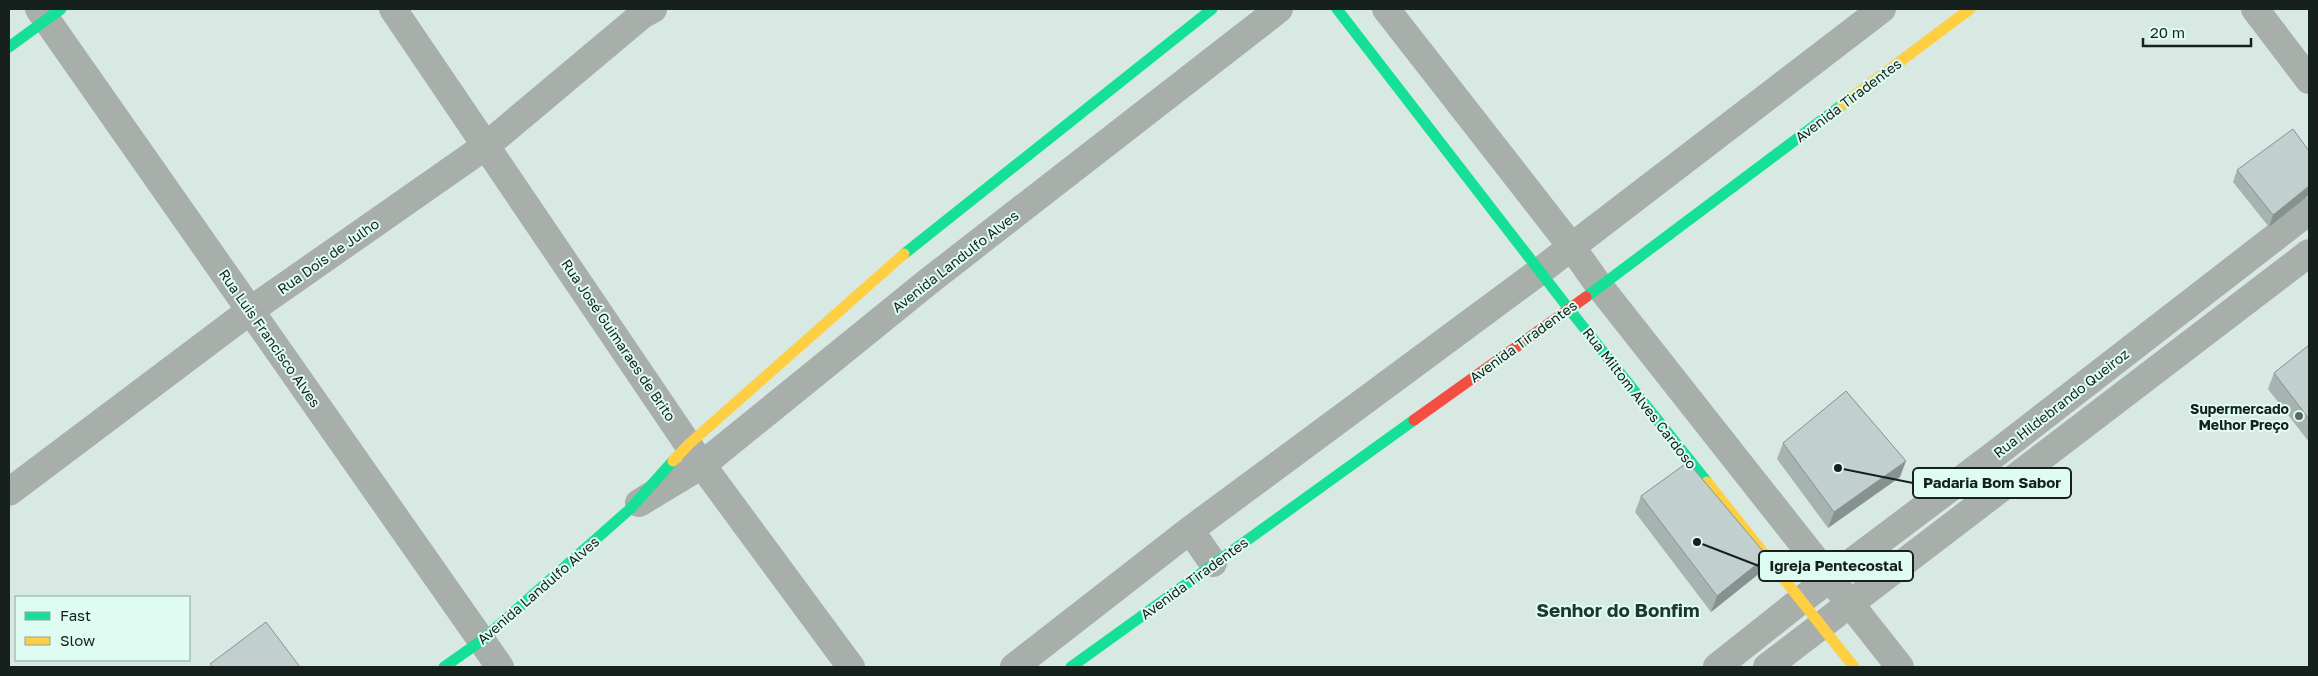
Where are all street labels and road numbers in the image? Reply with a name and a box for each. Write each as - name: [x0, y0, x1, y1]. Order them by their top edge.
- street label: Avenida Tiradentes: [1792, 55, 1904, 145]
- street label: Avenida Landulfo Alves: [888, 206, 1022, 316]
- street label: Rua Dois de Julho: [274, 215, 382, 297]
- street label: Rua José Guimaraes de Brito: [558, 256, 680, 424]
- street label: Rua Luis Francisco Alves: [216, 266, 324, 410]
- street label: Avenida Tiradentes: [1466, 296, 1580, 386]
- street label: Rua Miltom Alves Cardoso: [1580, 324, 1700, 472]
- street label: Rua Hildebrando Queiroz: [1990, 345, 2132, 461]
- street label: Avenida Landulfo Alves: [474, 532, 602, 648]
- street label: Avenida Tiradentes: [1137, 533, 1251, 623]

